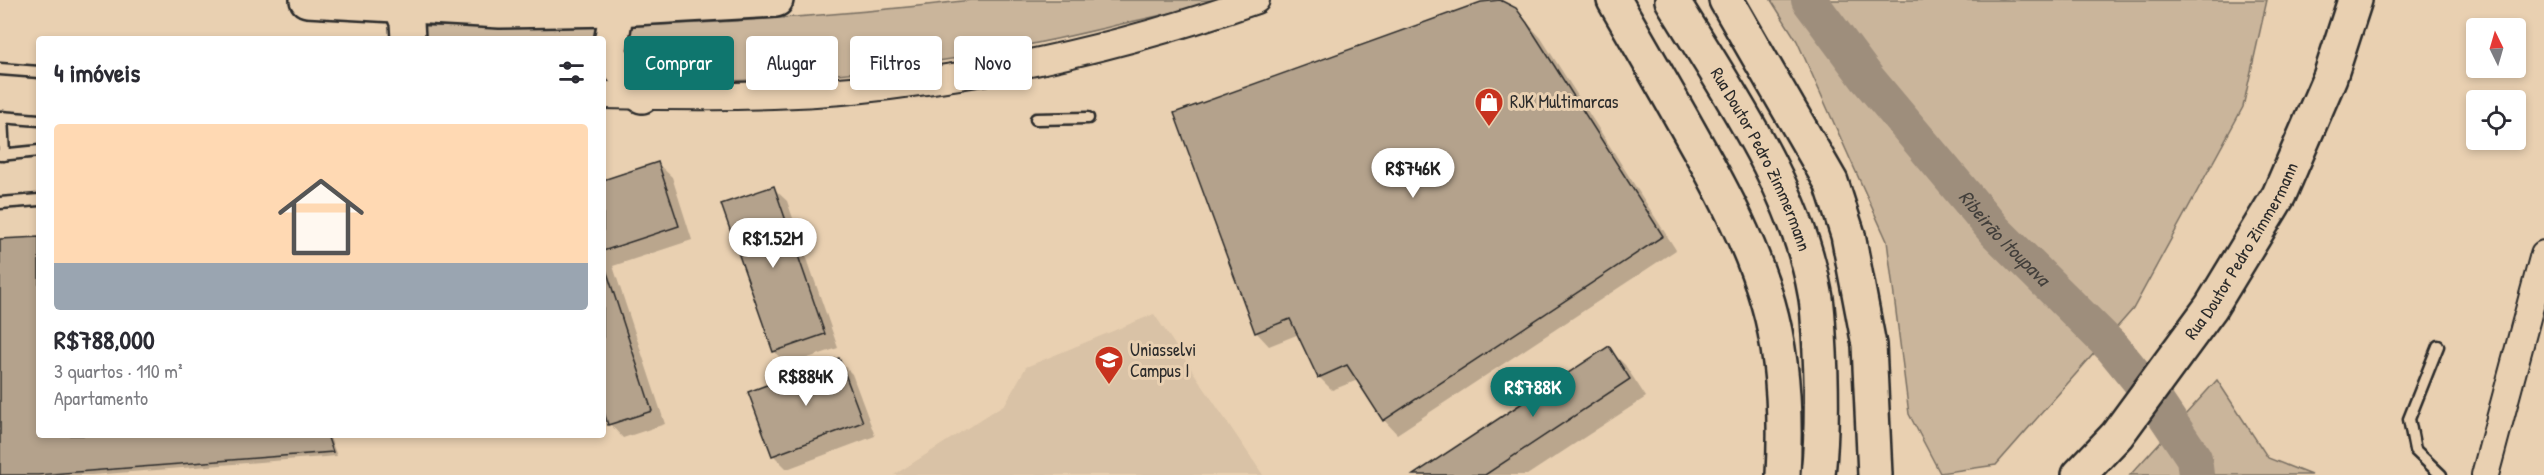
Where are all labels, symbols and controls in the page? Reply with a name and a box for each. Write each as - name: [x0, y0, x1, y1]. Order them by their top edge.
- north arrow: [2466, 18, 2526, 78]
- map controls: [2466, 18, 2526, 150]
- chip: Comprar: [624, 36, 734, 90]
- chip: Alugar: [746, 36, 838, 90]
- chip: Filtros: [850, 36, 942, 90]
- chip: Novo: [954, 36, 1032, 90]
- text: 4 imóveis: [54, 55, 140, 90]
- icon: filters: [555, 56, 588, 89]
- street label: Rua Doutor Pedro Zimmermann: [1705, 63, 1817, 254]
- shop icon: RJK Multimarcas: [1473, 86, 1505, 128]
- place label: RJK Multimarcas: [1510, 89, 1619, 114]
- button: locate: [2466, 90, 2526, 150]
- pin: R$746K: [1364, 148, 1462, 199]
- text: R$746K: [1385, 154, 1441, 181]
- street label: Rua Doutor Pedro Zimmermann: [2178, 158, 2304, 344]
- icon: home: [267, 163, 375, 271]
- water label: Ribeirão Itoupava: [1953, 184, 2058, 293]
- pin: R$1.52M: [718, 218, 828, 269]
- text: R$1.52M: [743, 224, 803, 251]
- text: R$788,000: [54, 322, 155, 357]
- place label: Uniasselvi Campus I: [1130, 337, 1196, 383]
- school or university icon: Uniasselvi Campus I: [1093, 344, 1125, 386]
- pin: R$884K: [757, 356, 855, 407]
- text: 3 quartos · 110 m²: [54, 357, 182, 384]
- text: R$884K: [779, 362, 833, 389]
- pin: R$788K: [1484, 367, 1582, 418]
- text: R$788K: [1505, 373, 1561, 400]
- text: Apartamento: [54, 384, 148, 411]

